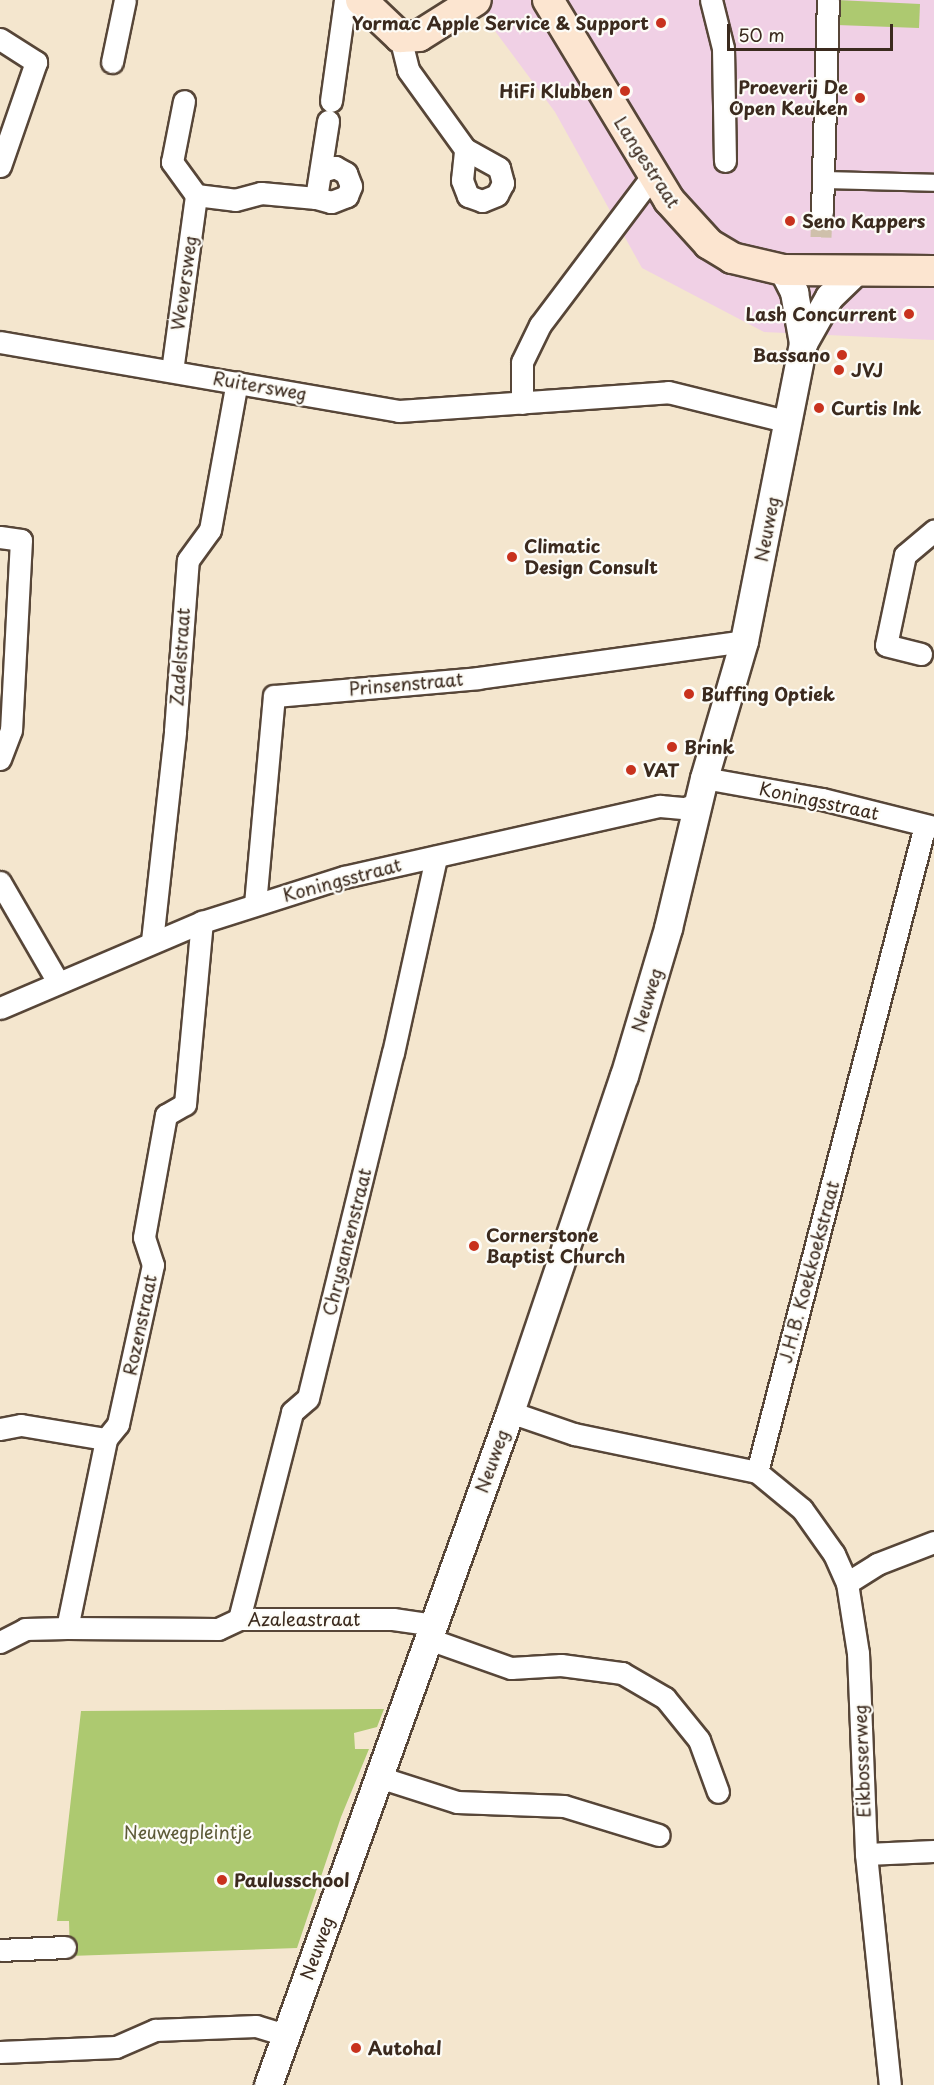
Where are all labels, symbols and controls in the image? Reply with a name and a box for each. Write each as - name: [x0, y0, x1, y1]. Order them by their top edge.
- place label: Yormac Apple Service & Support: [352, 12, 649, 34]
- scale bar: [730, 12, 896, 50]
- marker: Yormac Apple Service & Support: [654, 16, 668, 30]
- text: 50 m: [738, 21, 785, 48]
- place label: Proeverij De Open Keuken: [728, 77, 848, 119]
- place label: HiFi Klubben: [499, 80, 613, 102]
- marker: HiFi Klubben: [618, 84, 632, 98]
- marker: Proeverij De Open Keuken: [853, 91, 867, 105]
- street label: Langestraat: [610, 112, 684, 212]
- place label: Seno Kappers: [802, 210, 926, 232]
- marker: Seno Kappers: [783, 214, 797, 228]
- street label: Weversweg: [167, 234, 201, 332]
- place label: Lash Concurrent: [745, 303, 897, 325]
- marker: Lash Concurrent: [902, 307, 916, 321]
- place label: Bassano: [753, 344, 830, 366]
- marker: Bassano: [835, 348, 849, 362]
- place label: JVJ: [851, 359, 883, 381]
- marker: JVJ: [832, 363, 846, 377]
- street label: Ruitersweg: [211, 367, 309, 405]
- place label: Curtis Ink: [831, 397, 922, 419]
- marker: Curtis Ink: [812, 401, 826, 415]
- street label: Neuweg: [750, 494, 784, 564]
- place label: Climatic Design Consult: [524, 536, 659, 578]
- marker: Climatic Design Consult: [505, 550, 519, 564]
- street label: Zadelstraat: [166, 607, 194, 707]
- street label: Prinsenstraat: [348, 668, 464, 700]
- place label: Buffing Optiek: [701, 683, 835, 705]
- marker: Buffing Optiek: [682, 687, 696, 701]
- place label: Brink: [684, 736, 735, 758]
- marker: Brink: [665, 740, 679, 754]
- place label: VAT: [643, 759, 679, 781]
- marker: VAT: [624, 763, 638, 777]
- street label: Koningsstraat: [757, 778, 881, 824]
- street label: Koningsstraat: [280, 854, 404, 906]
- street label: Neuweg: [627, 965, 667, 1035]
- street label: Chrysantenstraat: [318, 1166, 376, 1318]
- street label: J.H.B. Koekkoekstraat: [774, 1178, 844, 1366]
- place label: Cornerstone Baptist Church: [486, 1225, 626, 1268]
- marker: Cornerstone Baptist Church: [467, 1239, 481, 1253]
- street label: Rozenstraat: [119, 1273, 161, 1377]
- street label: Neuweg: [471, 1426, 513, 1496]
- street label: Azaleastraat: [248, 1608, 360, 1630]
- street label: Eikbosserweg: [849, 1704, 875, 1818]
- park label: Neuwegpleintje: [124, 1821, 252, 1843]
- place label: Paulusschool: [234, 1869, 350, 1891]
- marker: Paulusschool: [215, 1873, 229, 1887]
- street label: Neuweg: [296, 1913, 338, 1983]
- place label: Autohal: [368, 2037, 441, 2059]
- marker: Autohal: [349, 2041, 363, 2055]

